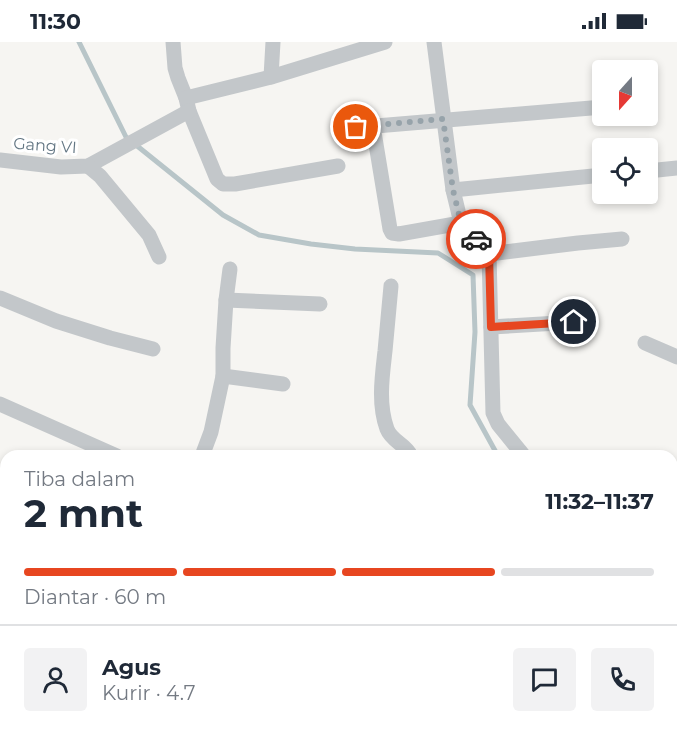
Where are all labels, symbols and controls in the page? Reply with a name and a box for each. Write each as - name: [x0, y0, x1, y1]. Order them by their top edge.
- text: 11:30: [30, 8, 81, 35]
- north arrow: [592, 60, 658, 126]
- map controls: [592, 60, 658, 204]
- pin: [330, 101, 381, 152]
- icon: bag: [339, 110, 372, 143]
- street label: Gang VI: [13, 134, 77, 157]
- button: locate: [592, 138, 658, 204]
- courier: [446, 209, 506, 269]
- icon: car: [460, 223, 493, 256]
- pin: [548, 296, 599, 347]
- icon: home: [557, 305, 590, 338]
- text: Tiba dalam: [24, 467, 135, 491]
- text: 11:32–11:37: [545, 488, 654, 515]
- text: 2 mnt: [24, 489, 143, 537]
- text: Diantar · 60 m: [24, 585, 166, 609]
- button: person: [24, 648, 87, 711]
- button: chat: [513, 648, 576, 711]
- button: phone: [591, 648, 654, 711]
- text: Agus: [102, 654, 161, 681]
- text: Kurir · 4.7: [102, 681, 195, 705]

